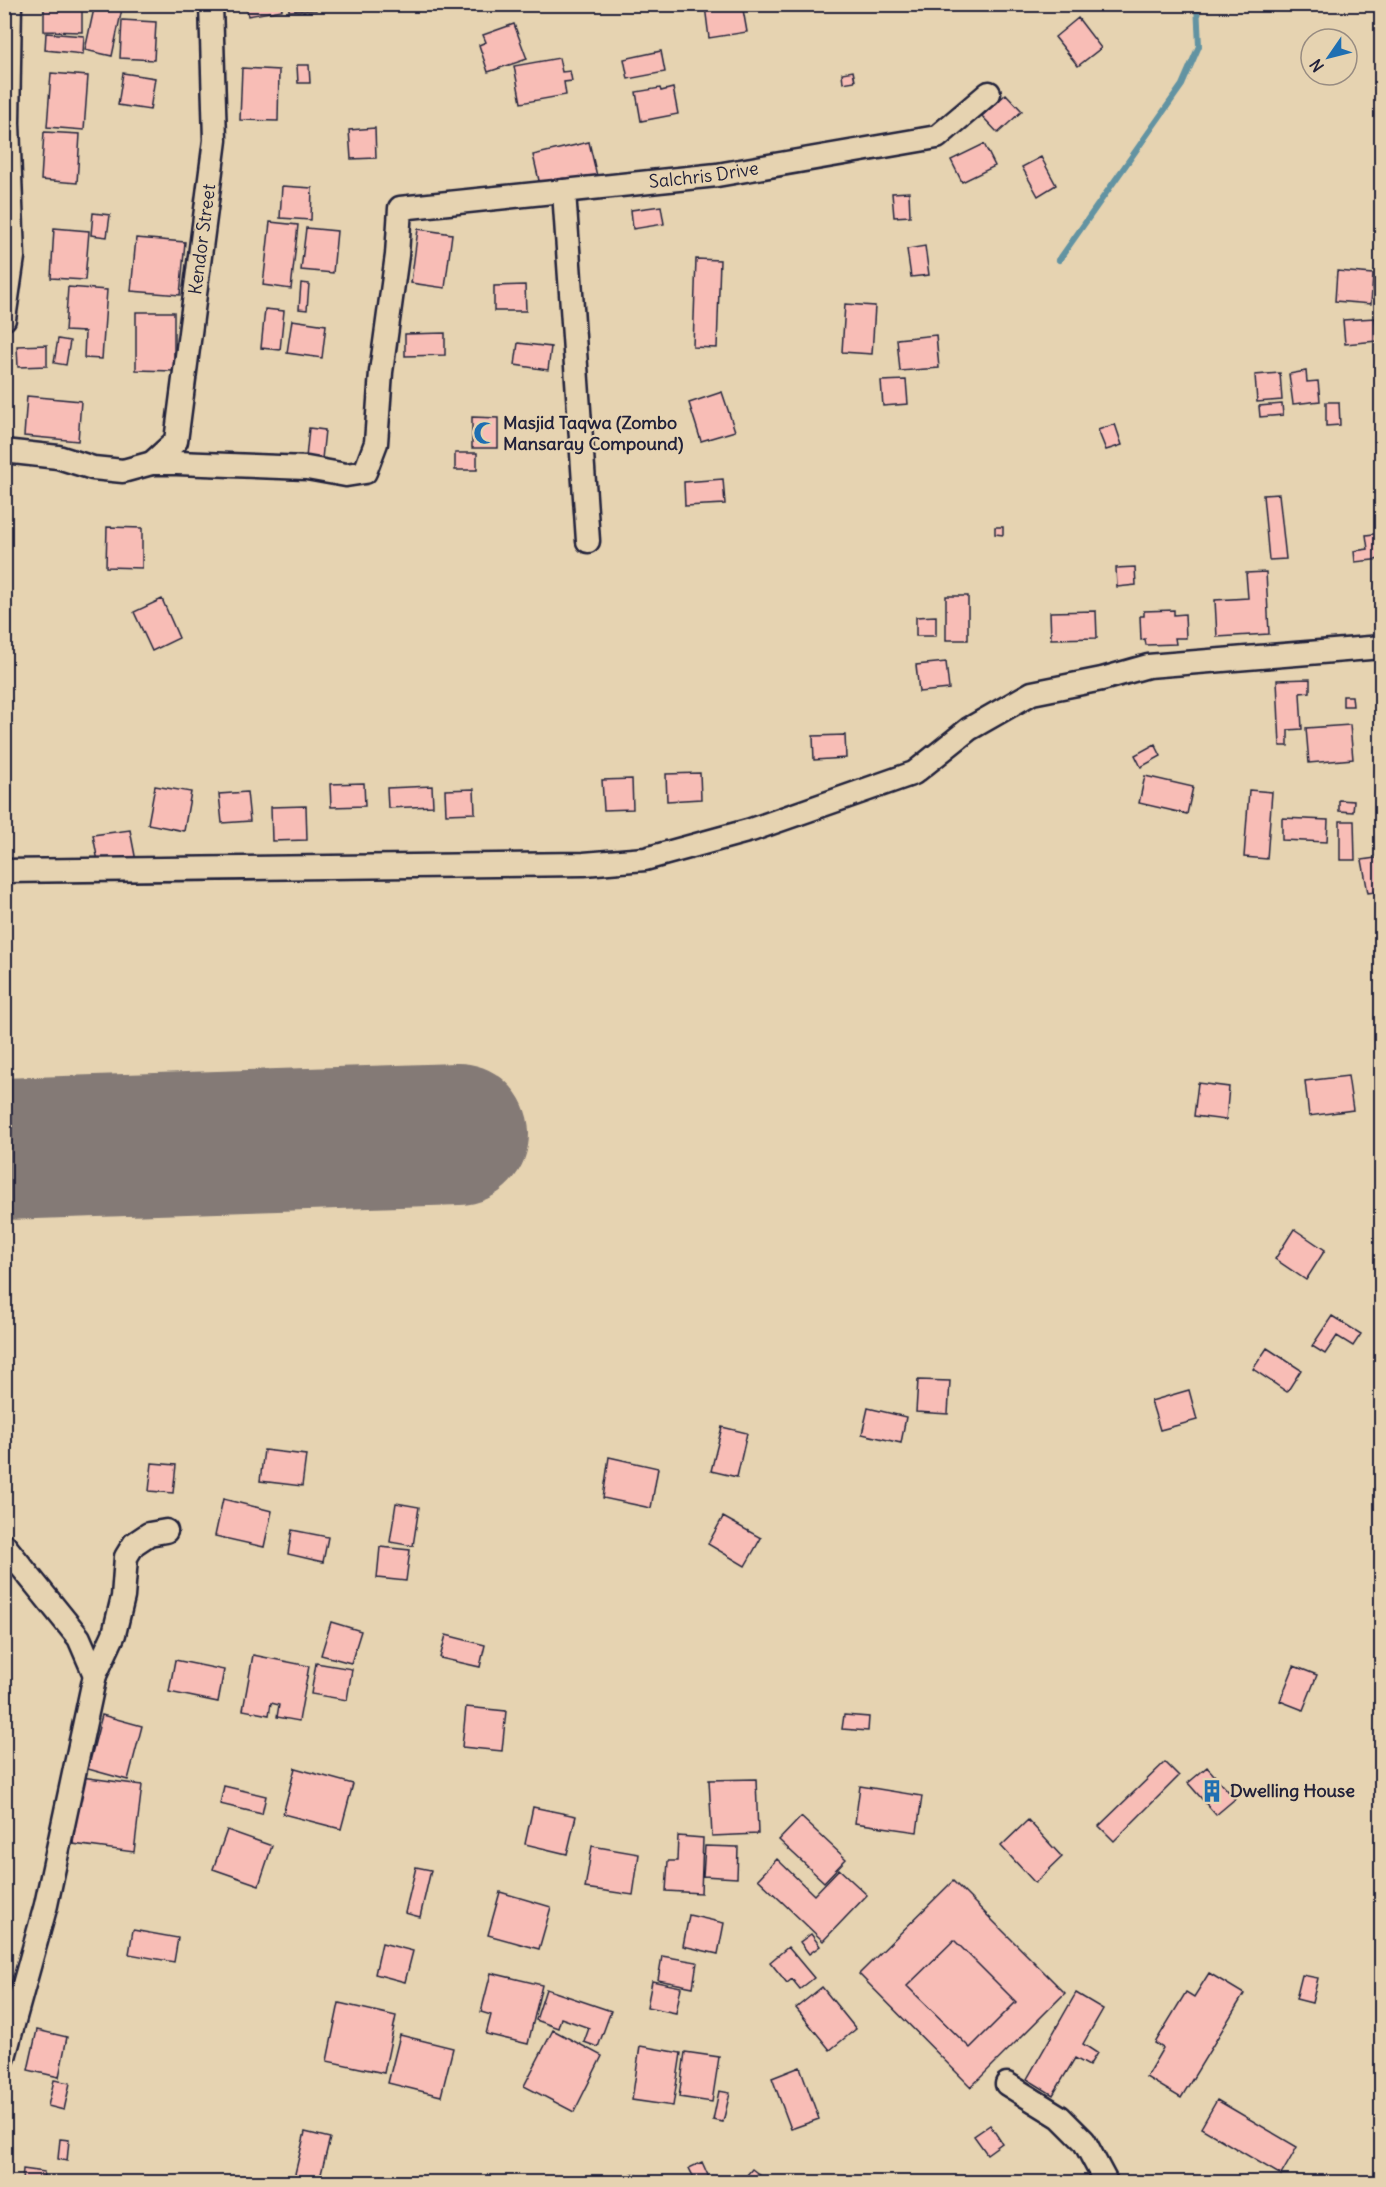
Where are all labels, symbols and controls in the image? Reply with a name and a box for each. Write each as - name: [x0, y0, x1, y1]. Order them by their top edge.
- north arrow: [1299, 27, 1359, 87]
- text: N: [1305, 55, 1328, 76]
- street label: Salchris Drive: [648, 156, 760, 193]
- street label: Kendor Street: [183, 183, 220, 296]
- place label: Masjid Taqwa (Zombo Mansaray Compound): [503, 411, 683, 455]
- mosque icon: Masjid Taqwa (Zombo Mansaray Compound): [472, 420, 498, 446]
- building icon: Dwelling House: [1199, 1778, 1225, 1804]
- place label: Dwelling House: [1230, 1779, 1355, 1802]

